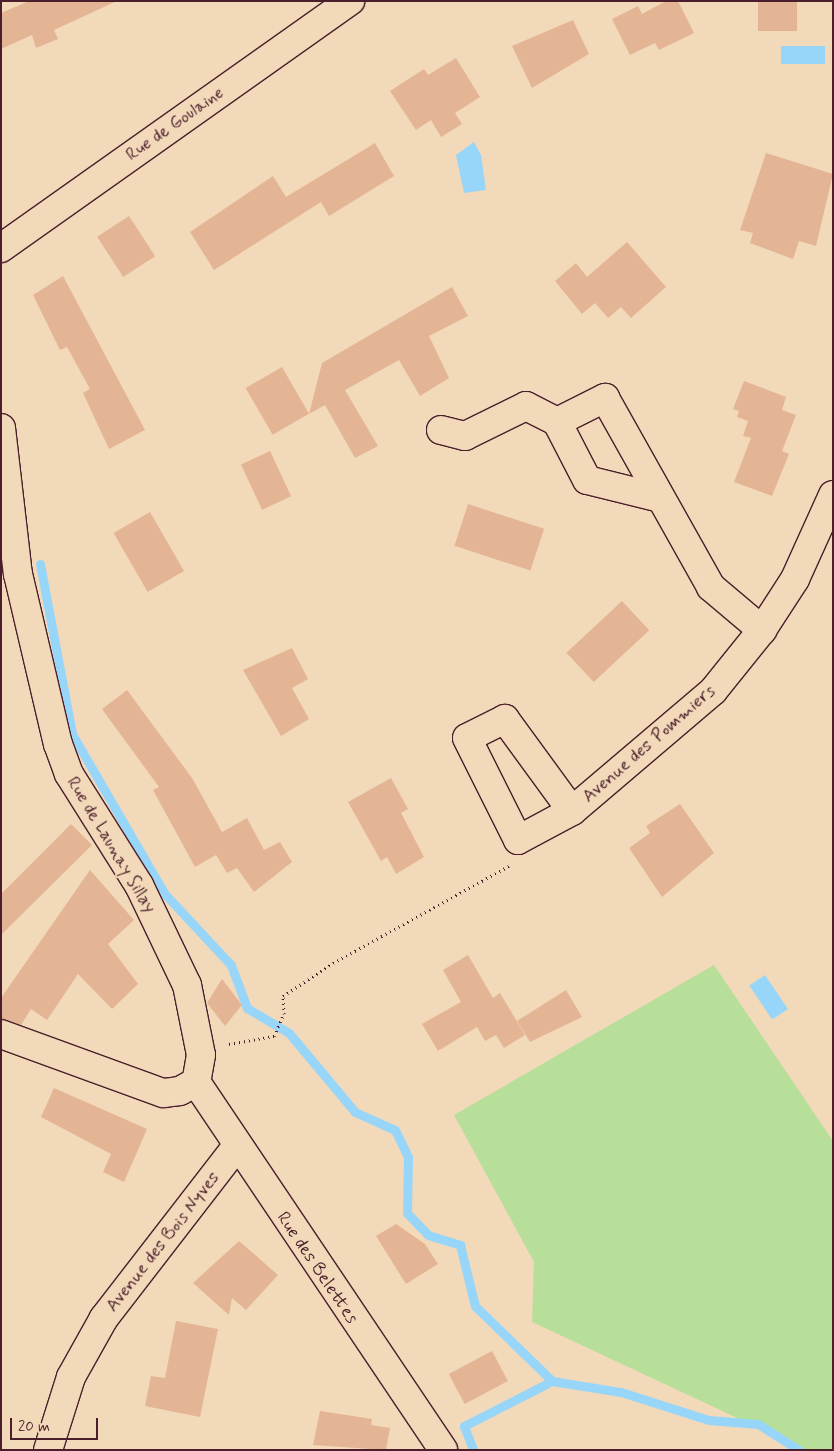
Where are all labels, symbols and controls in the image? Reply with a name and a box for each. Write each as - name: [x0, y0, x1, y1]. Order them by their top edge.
- street label: Rue de Goulaine: [119, 80, 231, 168]
- street label: Avenue des Pommiers: [577, 679, 721, 809]
- street label: Rue de Launay Sillay: [62, 774, 160, 916]
- street label: Avenue des Bois Nyves: [101, 1167, 225, 1317]
- street label: Rue des Belettes: [272, 1208, 362, 1328]
- scale bar: [12, 1408, 100, 1440]
- text: 20 m: [18, 1417, 50, 1437]

